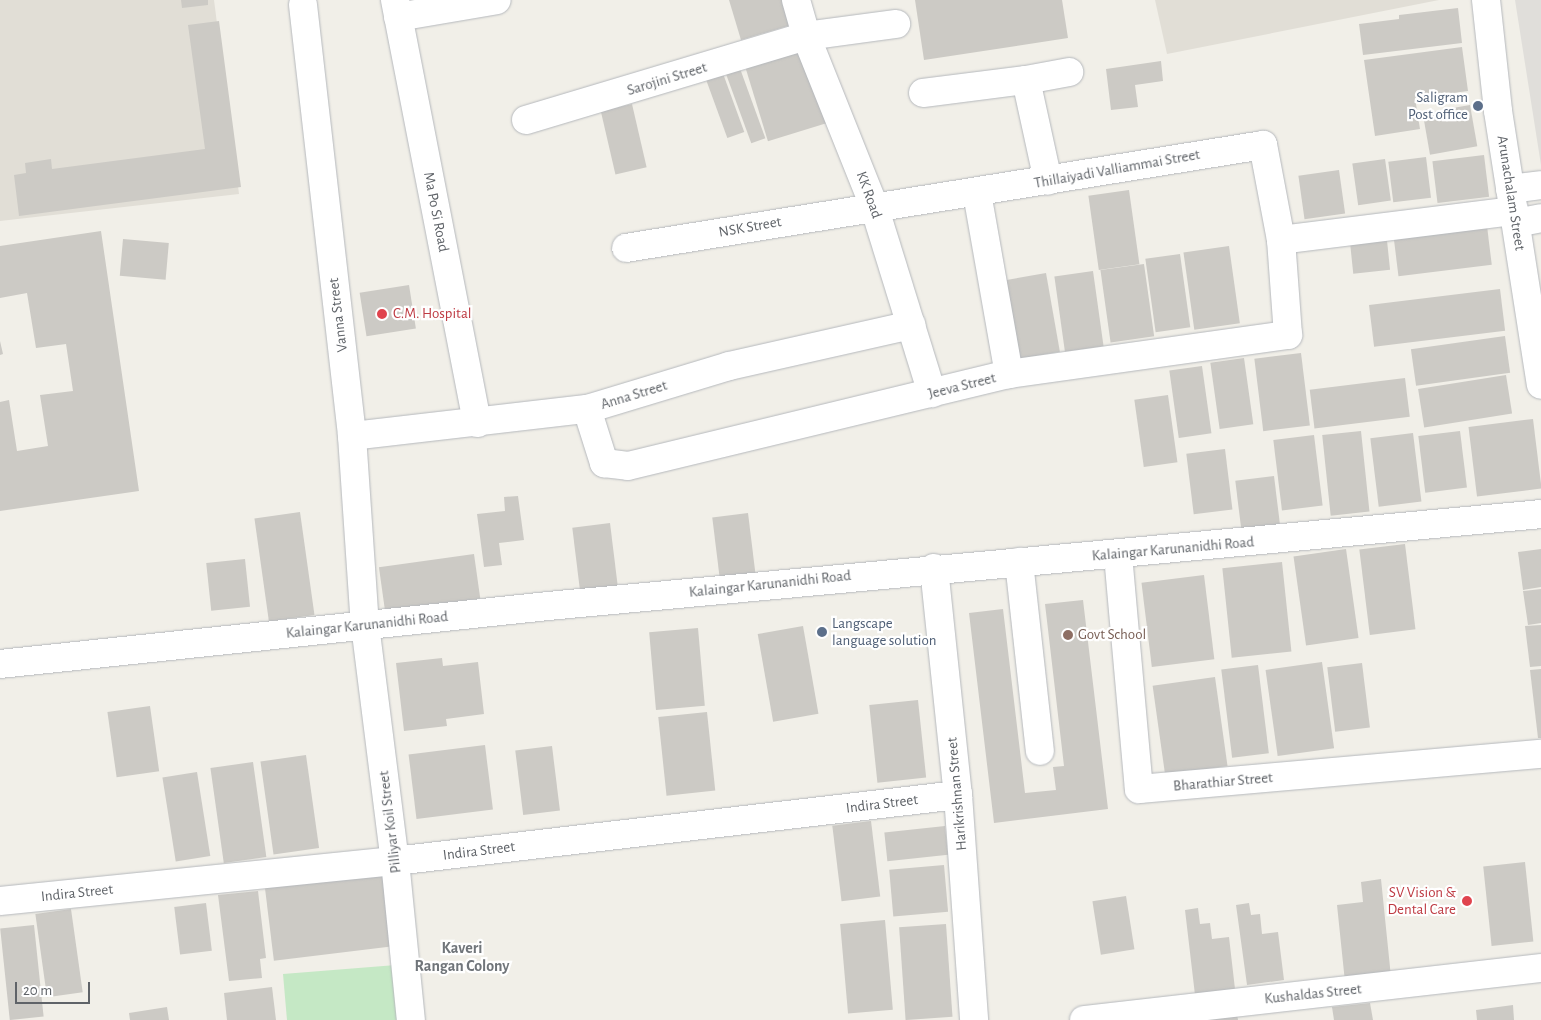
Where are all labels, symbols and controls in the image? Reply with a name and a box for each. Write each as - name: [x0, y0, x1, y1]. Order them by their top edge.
- street label: Sarojini Street: [625, 58, 709, 100]
- place label: Saligram Post office: [1408, 88, 1468, 123]
- marker: Saligram Post office: [1472, 100, 1484, 112]
- street label: Arunachalam Street: [1493, 134, 1529, 252]
- street label: Thillaiyadi Valliammai Street: [1033, 146, 1201, 192]
- street label: KK Road: [852, 169, 886, 221]
- street label: Ma Po Si Road: [419, 170, 453, 254]
- street label: NSK Street: [717, 213, 783, 241]
- street label: Vanna Street: [325, 277, 351, 353]
- place label: C.M. Hospital: [393, 305, 472, 323]
- marker: C.M. Hospital: [375, 307, 389, 321]
- street label: Jeeva Street: [926, 369, 998, 403]
- street label: Anna Street: [599, 376, 669, 414]
- street label: Kalaingar Karunanidhi Road: [1091, 533, 1255, 565]
- street label: Kalaingar Karunanidhi Road: [688, 567, 852, 601]
- street label: Kalaingar Karunanidhi Road: [285, 608, 449, 642]
- place label: Langscape language solution: [832, 614, 936, 649]
- marker: Langscape language solution: [816, 626, 828, 638]
- place label: Govt School: [1078, 626, 1146, 644]
- marker: Govt School: [1062, 629, 1074, 641]
- street label: Harikrishnan Street: [943, 737, 971, 851]
- street label: Bharathiar Street: [1172, 769, 1274, 795]
- street label: Pilliyar Koil Street: [375, 770, 405, 874]
- street label: Indira Street: [845, 791, 919, 817]
- street label: Indira Street: [442, 838, 516, 864]
- street label: Indira Street: [40, 880, 114, 906]
- place label: SV Vision & Dental Care: [1387, 883, 1456, 918]
- marker: SV Vision & Dental Care: [1460, 894, 1474, 908]
- district label: Kaveri Rangan Colony: [415, 938, 509, 976]
- scale bar: [18, 972, 92, 1004]
- street label: Kushaldas Street: [1264, 980, 1362, 1008]
- text: 20 m: [23, 983, 52, 998]

